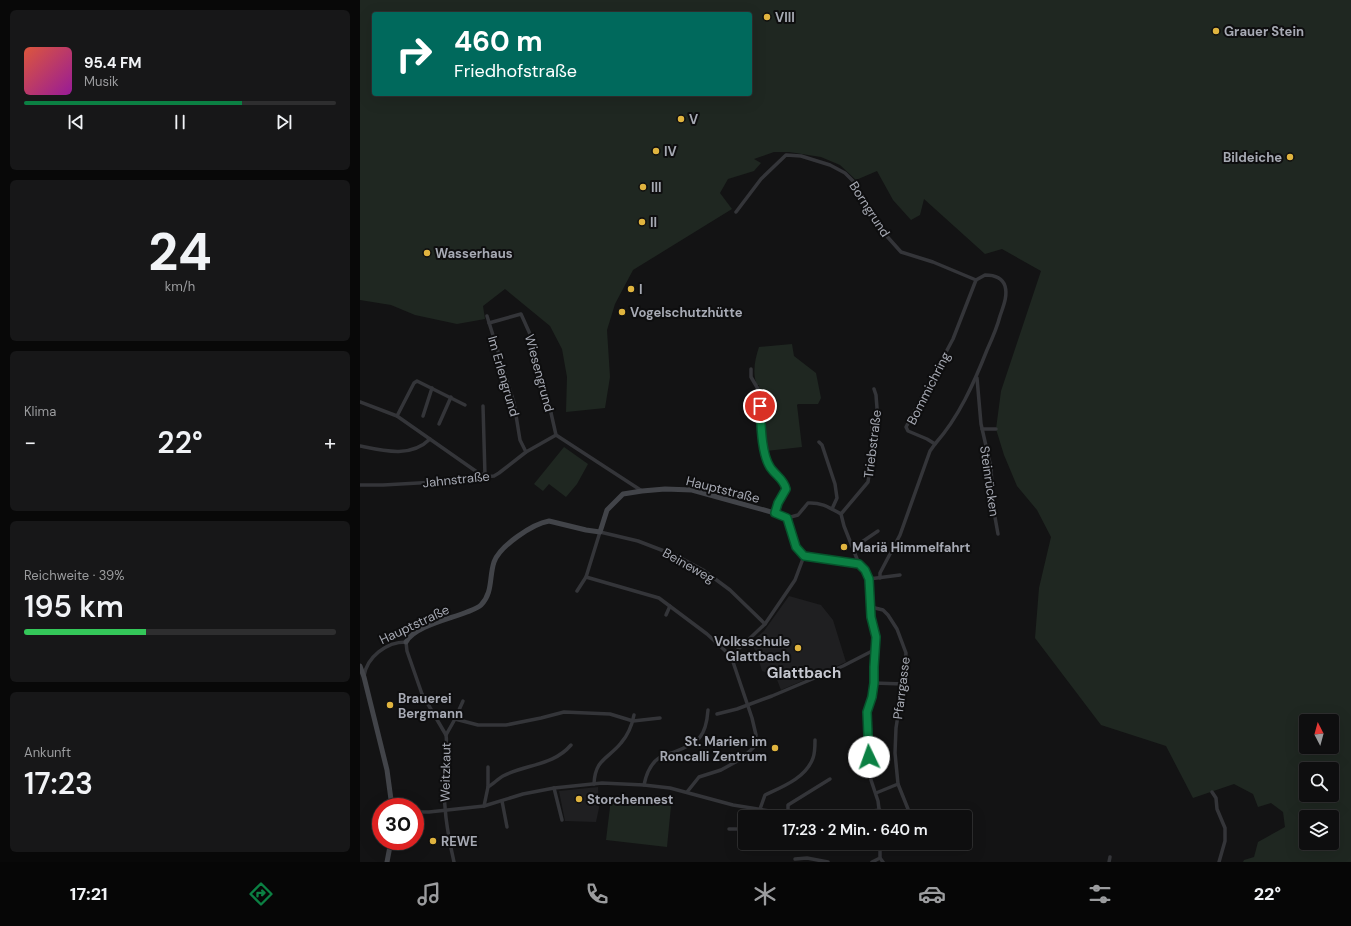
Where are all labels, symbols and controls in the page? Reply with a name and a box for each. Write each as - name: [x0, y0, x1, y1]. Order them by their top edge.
- place label: VIII: [775, 9, 795, 26]
- marker: VIII: [762, 12, 772, 22]
- text: 460 m: [454, 23, 543, 60]
- place label: Grauer Stein: [1224, 23, 1304, 40]
- marker: Grauer Stein: [1211, 26, 1221, 36]
- icon: right: [388, 28, 440, 80]
- text: 95.4 FM: [84, 53, 142, 73]
- text: Friedhofstraße: [454, 59, 577, 83]
- text: Musik: [84, 73, 119, 90]
- icon: previous: [65, 111, 87, 133]
- icon: pause: [169, 111, 191, 133]
- icon: next: [273, 111, 295, 133]
- place label: V: [689, 111, 698, 128]
- marker: V: [676, 114, 686, 124]
- place label: IV: [664, 143, 677, 160]
- marker: IV: [651, 146, 661, 156]
- place label: Bildeiche: [1223, 149, 1282, 166]
- marker: Bildeiche: [1285, 152, 1295, 162]
- street label: Borngrund: [845, 178, 894, 240]
- place label: III: [651, 179, 662, 196]
- marker: III: [638, 182, 648, 192]
- place label: II: [650, 214, 657, 231]
- marker: II: [637, 217, 647, 227]
- text: 24: [148, 218, 212, 286]
- place label: Wasserhaus: [435, 245, 513, 262]
- marker: Wasserhaus: [422, 248, 432, 258]
- text: km/h: [165, 278, 195, 295]
- place label: I: [639, 281, 643, 298]
- marker: I: [626, 284, 636, 294]
- place label: Vogelschutzhütte: [630, 304, 743, 321]
- marker: Vogelschutzhütte: [617, 307, 627, 317]
- street label: Wiesengrund: [521, 332, 558, 414]
- street label: Im Erlengrund: [484, 334, 523, 418]
- street label: Bommichring: [903, 349, 954, 427]
- pin: [743, 389, 777, 423]
- icon: arrive: [749, 395, 771, 417]
- text: Klima: [24, 403, 56, 420]
- street label: Triebstraße: [860, 409, 885, 479]
- text: 22°: [157, 423, 203, 462]
- text: −: [24, 428, 36, 457]
- text: +: [324, 428, 336, 457]
- street label: Steinrücken: [976, 445, 1003, 517]
- street label: Jahnstraße: [422, 468, 491, 491]
- street label: Hauptstraße: [684, 472, 762, 507]
- place label: Mariä Himmelfahrt: [852, 539, 970, 556]
- marker: Mariä Himmelfahrt: [839, 542, 849, 552]
- street label: Beineweg: [660, 544, 718, 587]
- text: Reichweite · 39%: [24, 567, 124, 584]
- text: 195 km: [24, 587, 124, 626]
- street label: Hauptstraße: [376, 601, 452, 648]
- place label: Volksschule Glattbach: [714, 633, 790, 665]
- marker: Volksschule Glattbach: [793, 643, 803, 653]
- street label: Pfarrgasse: [889, 656, 914, 720]
- district label: Glattbach: [767, 663, 841, 683]
- place label: Brauerei Bergmann: [398, 690, 463, 722]
- marker: Brauerei Bergmann: [385, 700, 395, 710]
- north arrow: [1299, 714, 1339, 754]
- map controls: [1299, 714, 1339, 850]
- place label: St. Marien im Roncalli Zentrum: [660, 733, 767, 765]
- position arrow: [848, 736, 890, 778]
- street label: Weitzkaut: [436, 742, 455, 802]
- marker: St. Marien im Roncalli Zentrum: [770, 743, 780, 753]
- text: Ankunft: [24, 744, 71, 761]
- button: search: [1299, 762, 1339, 802]
- text: 17:23: [24, 764, 93, 803]
- place label: Storchennest: [587, 791, 673, 808]
- marker: Storchennest: [574, 794, 584, 804]
- speed limit sign: 30: [372, 798, 424, 850]
- button: layers: [1299, 810, 1339, 850]
- text: 17:23 · 2 Min. · 640 m: [782, 820, 928, 840]
- place label: REWE: [441, 833, 478, 850]
- marker: REWE: [428, 836, 438, 846]
- icon: directions: [247, 880, 275, 908]
- icon: music: [415, 880, 443, 908]
- icon: phone: [583, 880, 611, 908]
- icon: climate: [751, 880, 779, 908]
- icon: car: [918, 880, 946, 908]
- icon: filters: [1086, 880, 1114, 908]
- text: 17:21: [70, 882, 108, 906]
- text: 22°: [1254, 882, 1281, 906]

